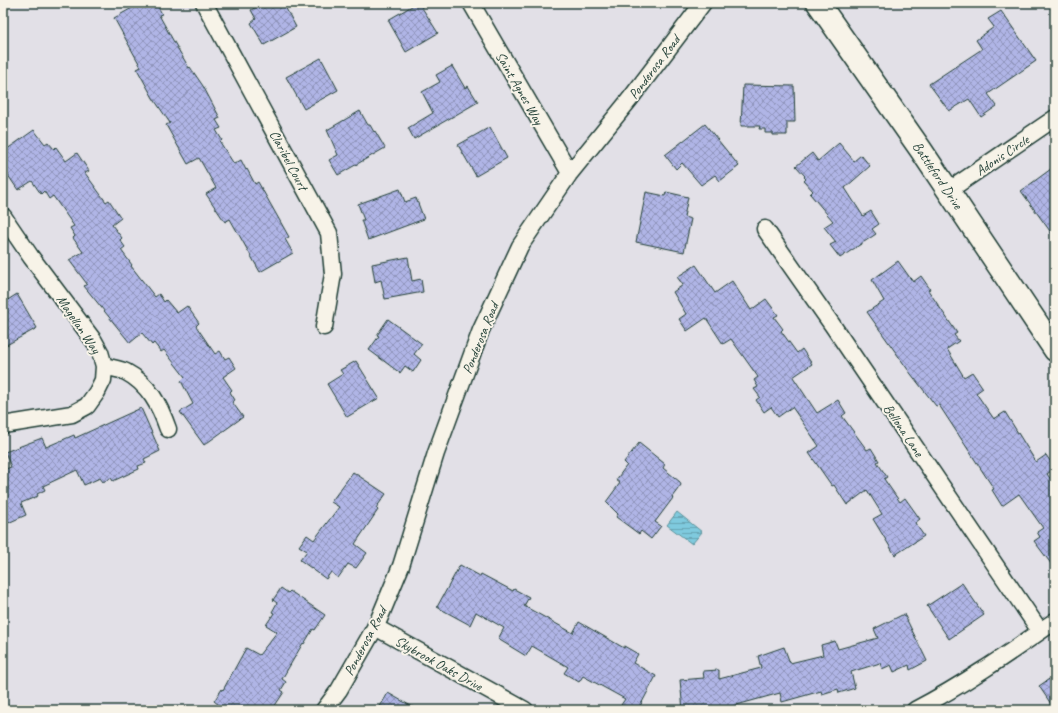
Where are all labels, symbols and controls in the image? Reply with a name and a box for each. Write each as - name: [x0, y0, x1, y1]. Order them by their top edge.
- street label: Ponderosa Road: [625, 30, 685, 102]
- street label: Saint Agnes Way: [492, 49, 548, 129]
- street label: Claribel Court: [266, 127, 313, 195]
- street label: Adonis Circle: [972, 131, 1033, 179]
- street label: Battleford Drive: [909, 138, 967, 213]
- street label: Magellan Way: [53, 292, 105, 358]
- street label: Ponderosa Road: [458, 298, 503, 376]
- street label: Bellona Lane: [880, 401, 928, 461]
- street label: Ponderosa Road: [340, 602, 392, 678]
- street label: Skybrook Oaks Drive: [392, 632, 487, 695]

